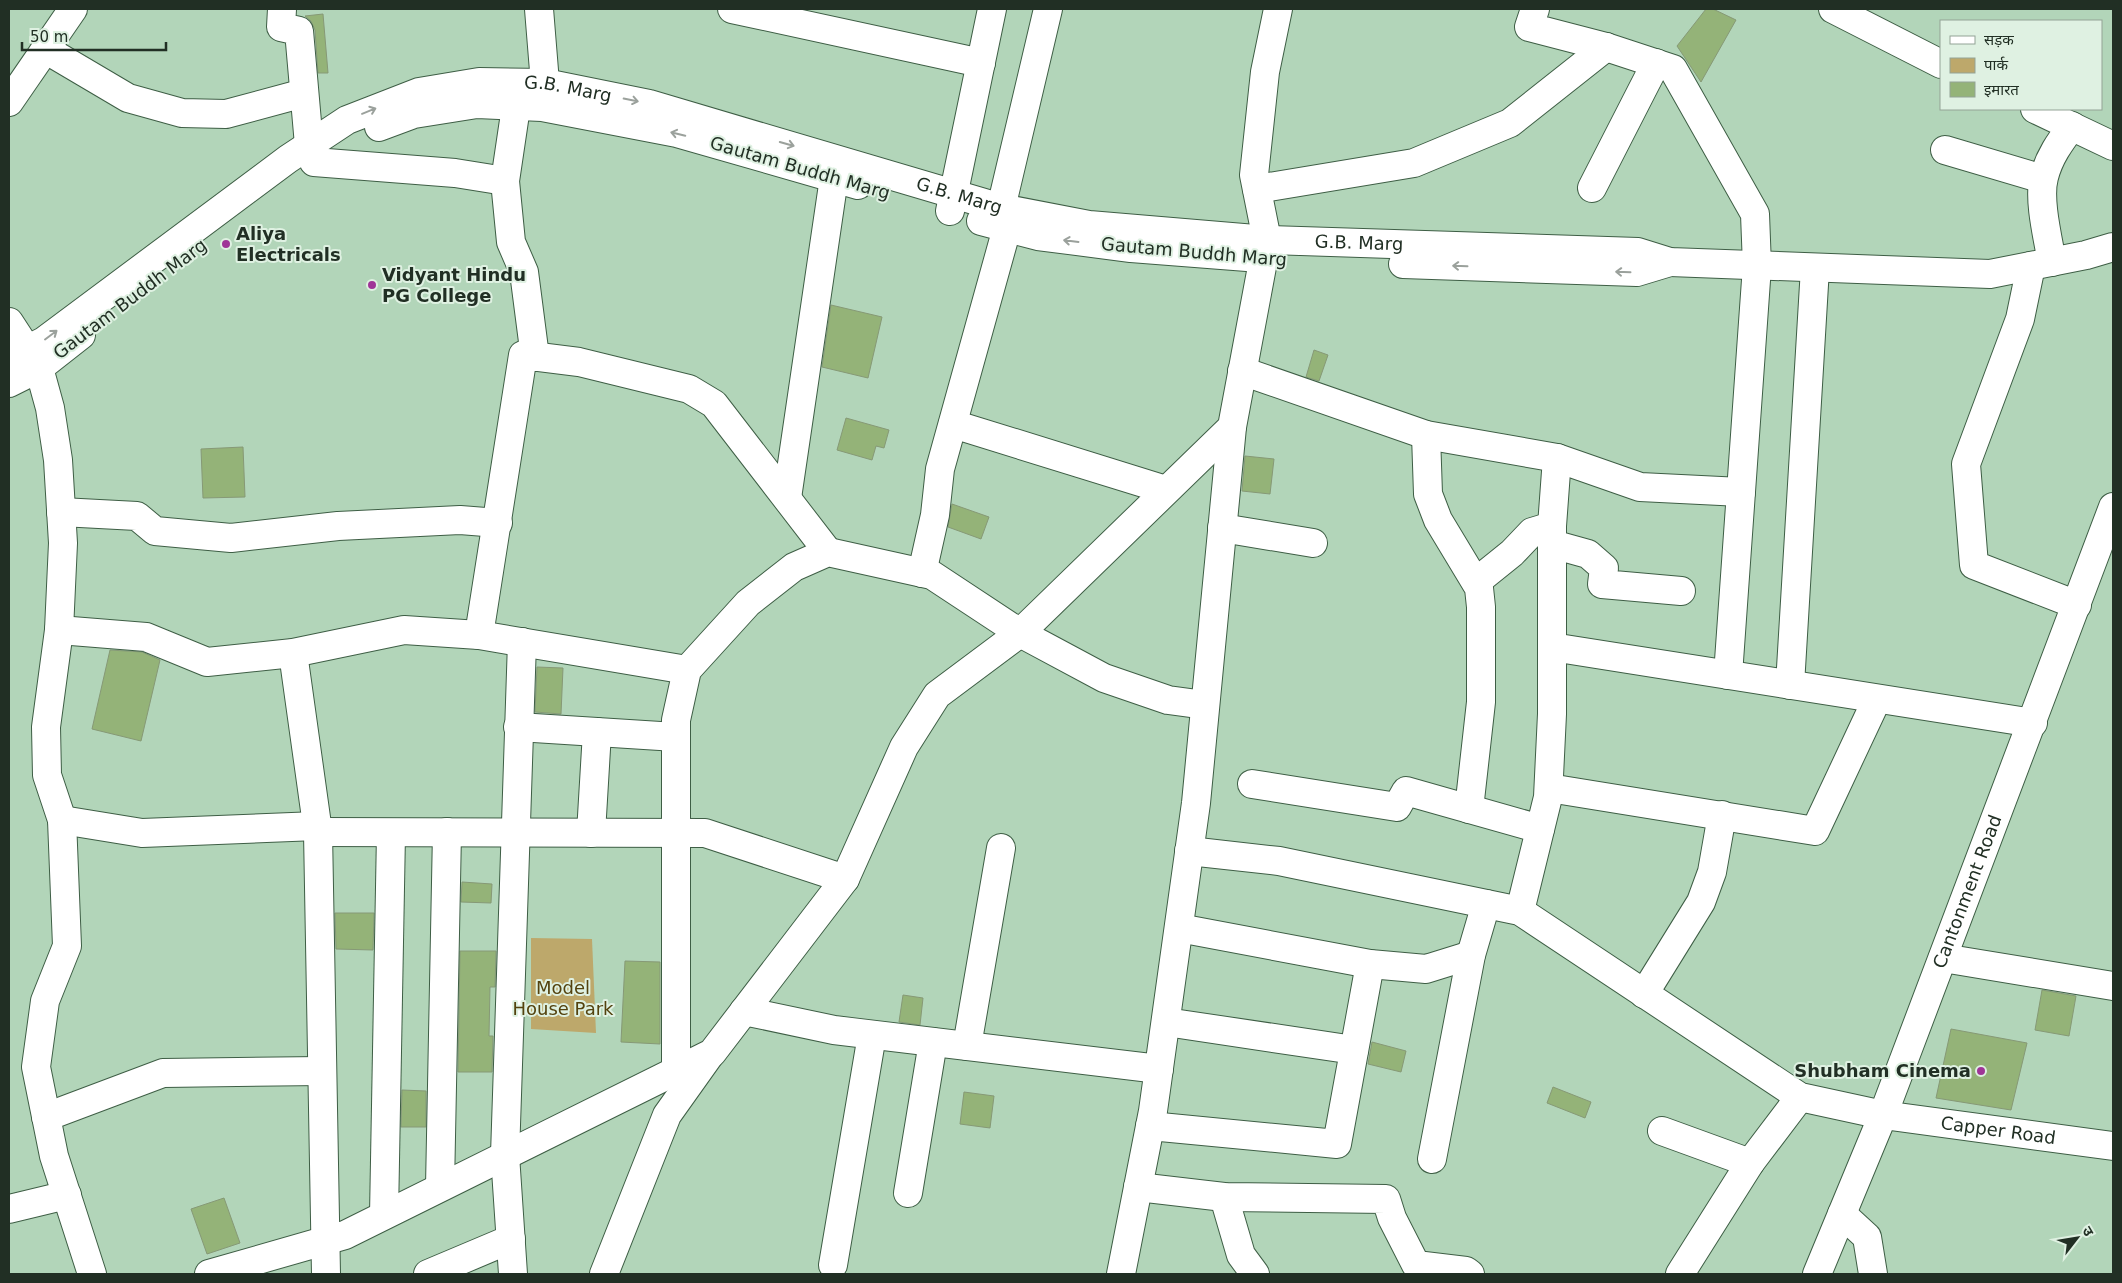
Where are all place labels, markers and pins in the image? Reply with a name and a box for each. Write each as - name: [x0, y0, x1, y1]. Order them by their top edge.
- place label: Aliya Electricals: [236, 223, 341, 265]
- marker: Aliya Electricals: [220, 238, 232, 250]
- place label: Vidyant Hindu PG College: [382, 264, 526, 306]
- marker: Vidyant Hindu PG College: [366, 279, 378, 291]
- place label: Shubham Cinema: [1794, 1060, 1971, 1081]
- marker: Shubham Cinema: [1975, 1065, 1987, 1077]

